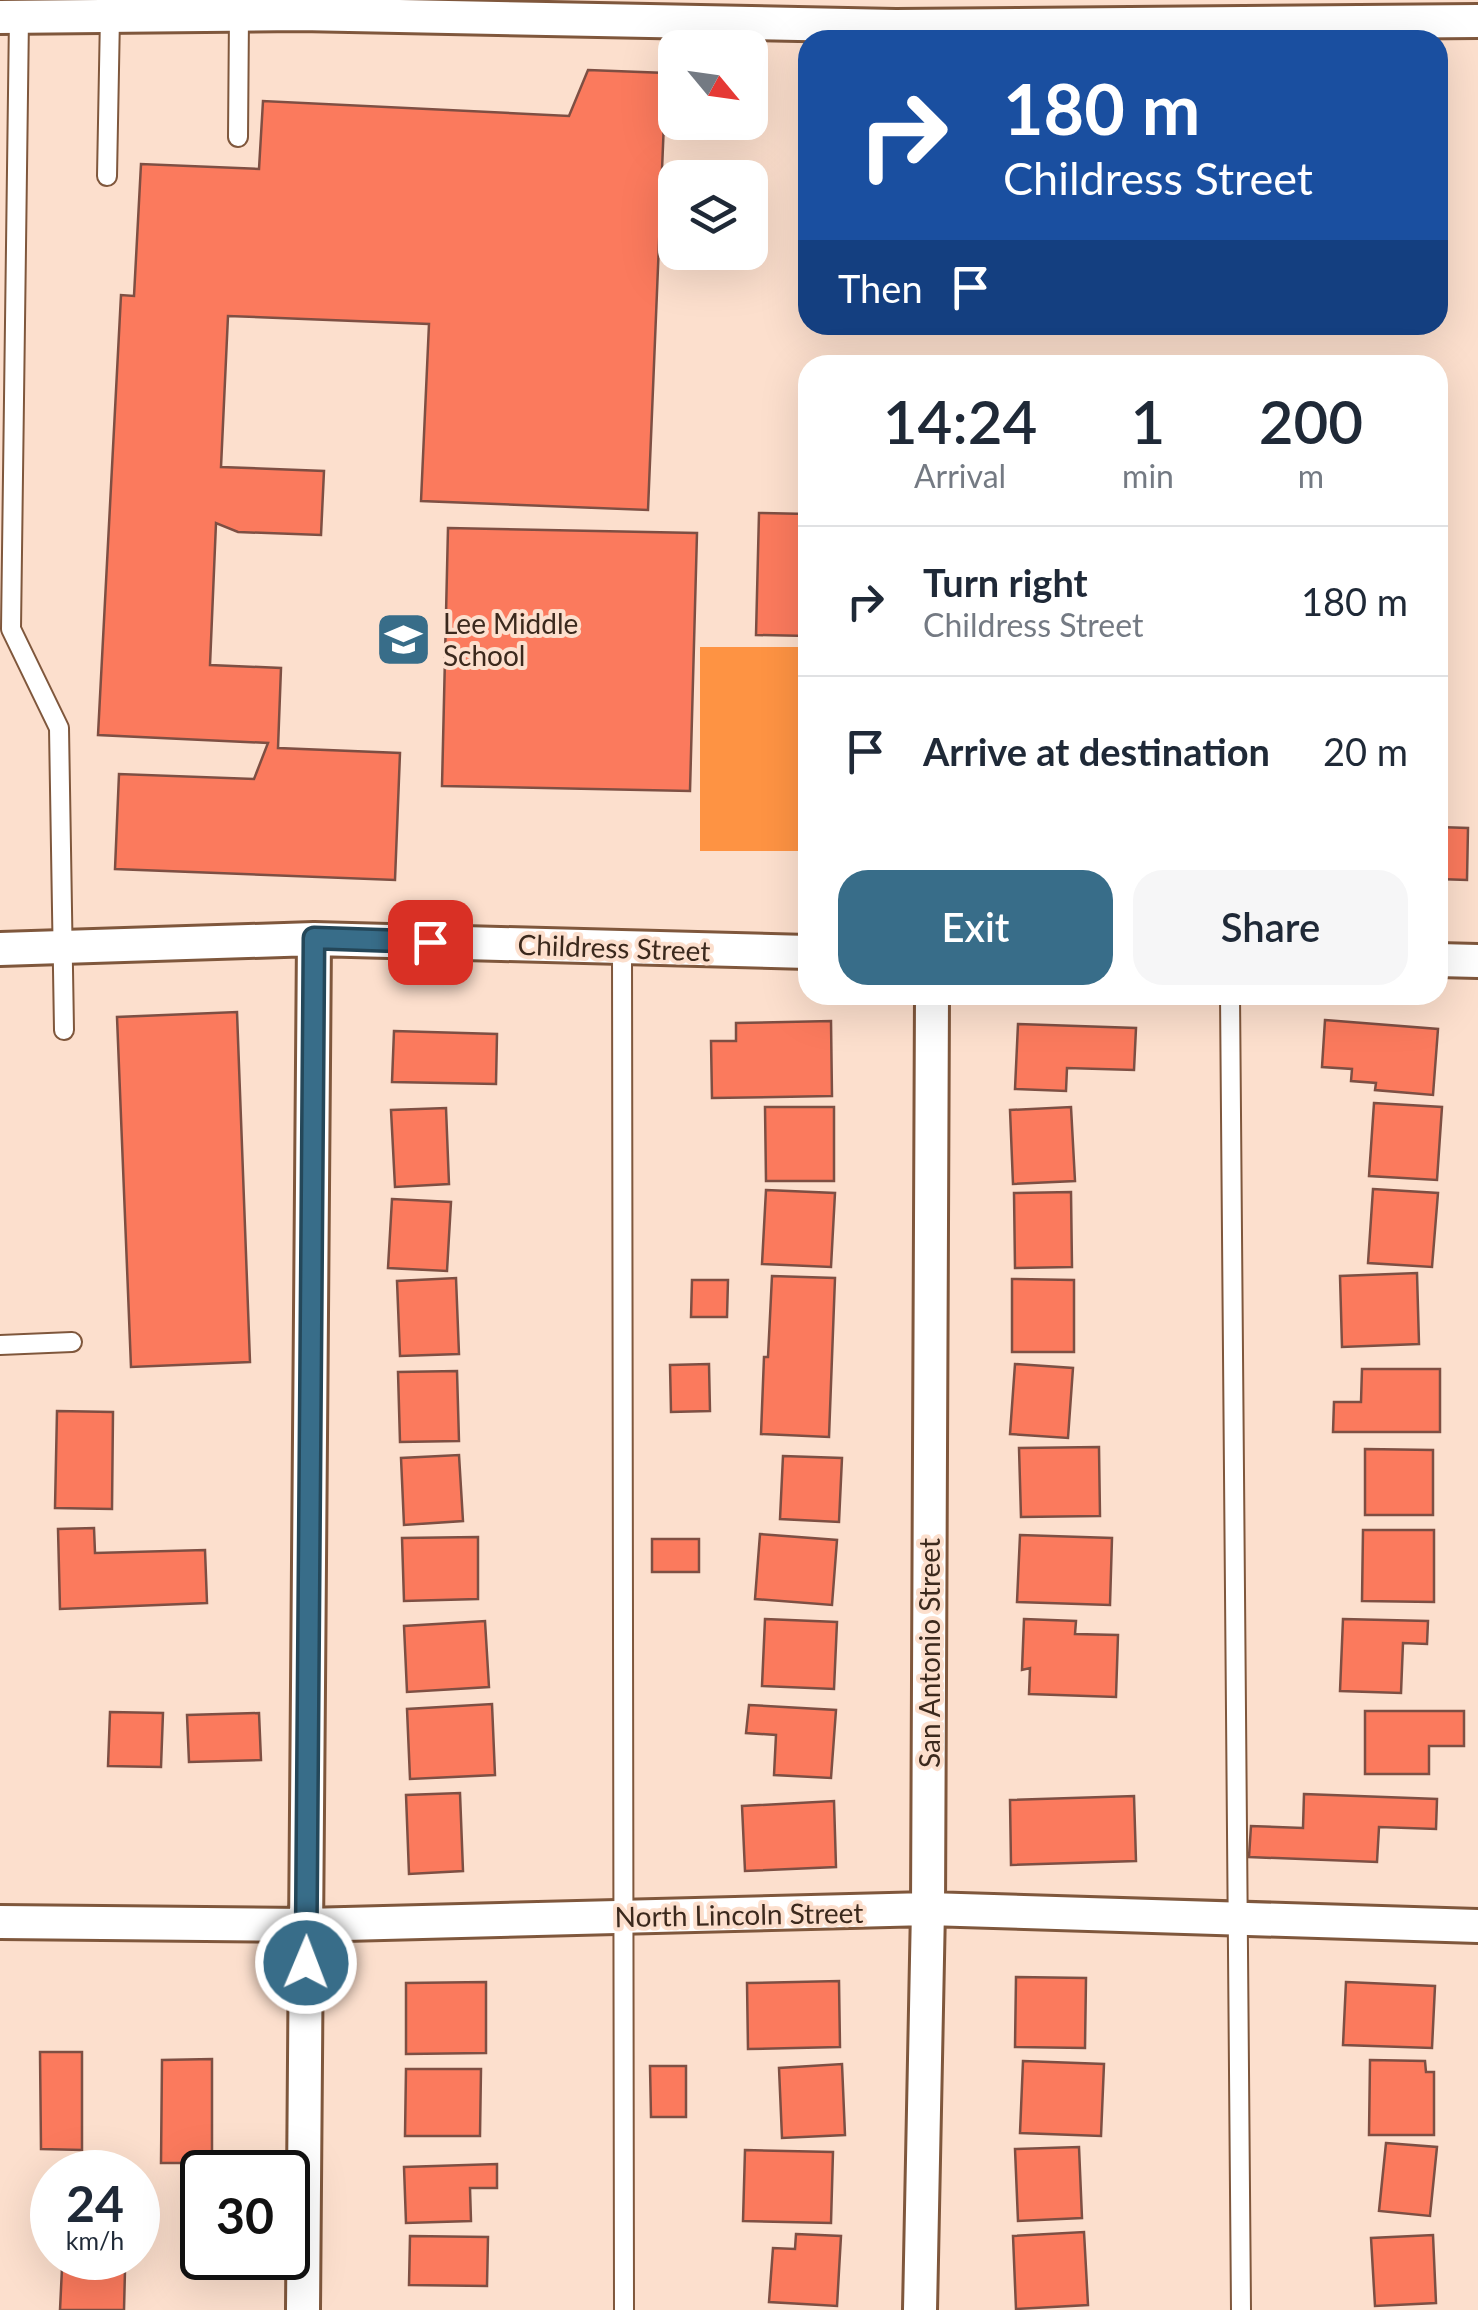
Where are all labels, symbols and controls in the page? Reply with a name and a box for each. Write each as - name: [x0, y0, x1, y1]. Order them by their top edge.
- north arrow: [658, 30, 768, 140]
- map controls: [658, 30, 768, 270]
- text: 180 m: [1003, 66, 1200, 150]
- icon: right: [838, 70, 968, 200]
- text: Childress Street: [1003, 151, 1313, 205]
- button: layers: [658, 160, 768, 270]
- icon: arrive: [943, 260, 998, 315]
- text: Then: [838, 265, 923, 311]
- text: 14:24: [883, 385, 1037, 457]
- text: 1: [1131, 385, 1165, 457]
- text: 200: [1259, 385, 1363, 457]
- text: Arrival: [914, 456, 1006, 495]
- text: min: [1122, 456, 1174, 495]
- text: m: [1298, 456, 1324, 495]
- text: Turn right: [923, 559, 1088, 605]
- icon: right: [838, 574, 893, 629]
- text: 180 m: [1301, 578, 1408, 624]
- text: Childress Street: [923, 605, 1143, 644]
- place label: Lee Middle School: [443, 606, 578, 672]
- school or university icon: Lee Middle School: [374, 609, 434, 669]
- icon: arrive: [838, 724, 893, 779]
- text: Arrive at destination: [923, 728, 1270, 774]
- text: 20 m: [1323, 728, 1408, 774]
- button: Exit: [838, 870, 1113, 985]
- button: Share: [1133, 870, 1408, 985]
- pin: [388, 900, 473, 985]
- icon: arrive: [403, 915, 458, 970]
- street label: Childress Street: [517, 927, 711, 967]
- street label: San Antonio Street: [912, 1538, 946, 1768]
- street label: North Lincoln Street: [614, 1895, 864, 1933]
- position arrow: [254, 1911, 358, 2015]
- speed limit sign: 30: [180, 2150, 310, 2280]
- text: 24: [66, 2173, 124, 2233]
- text: km/h: [66, 2225, 124, 2255]

